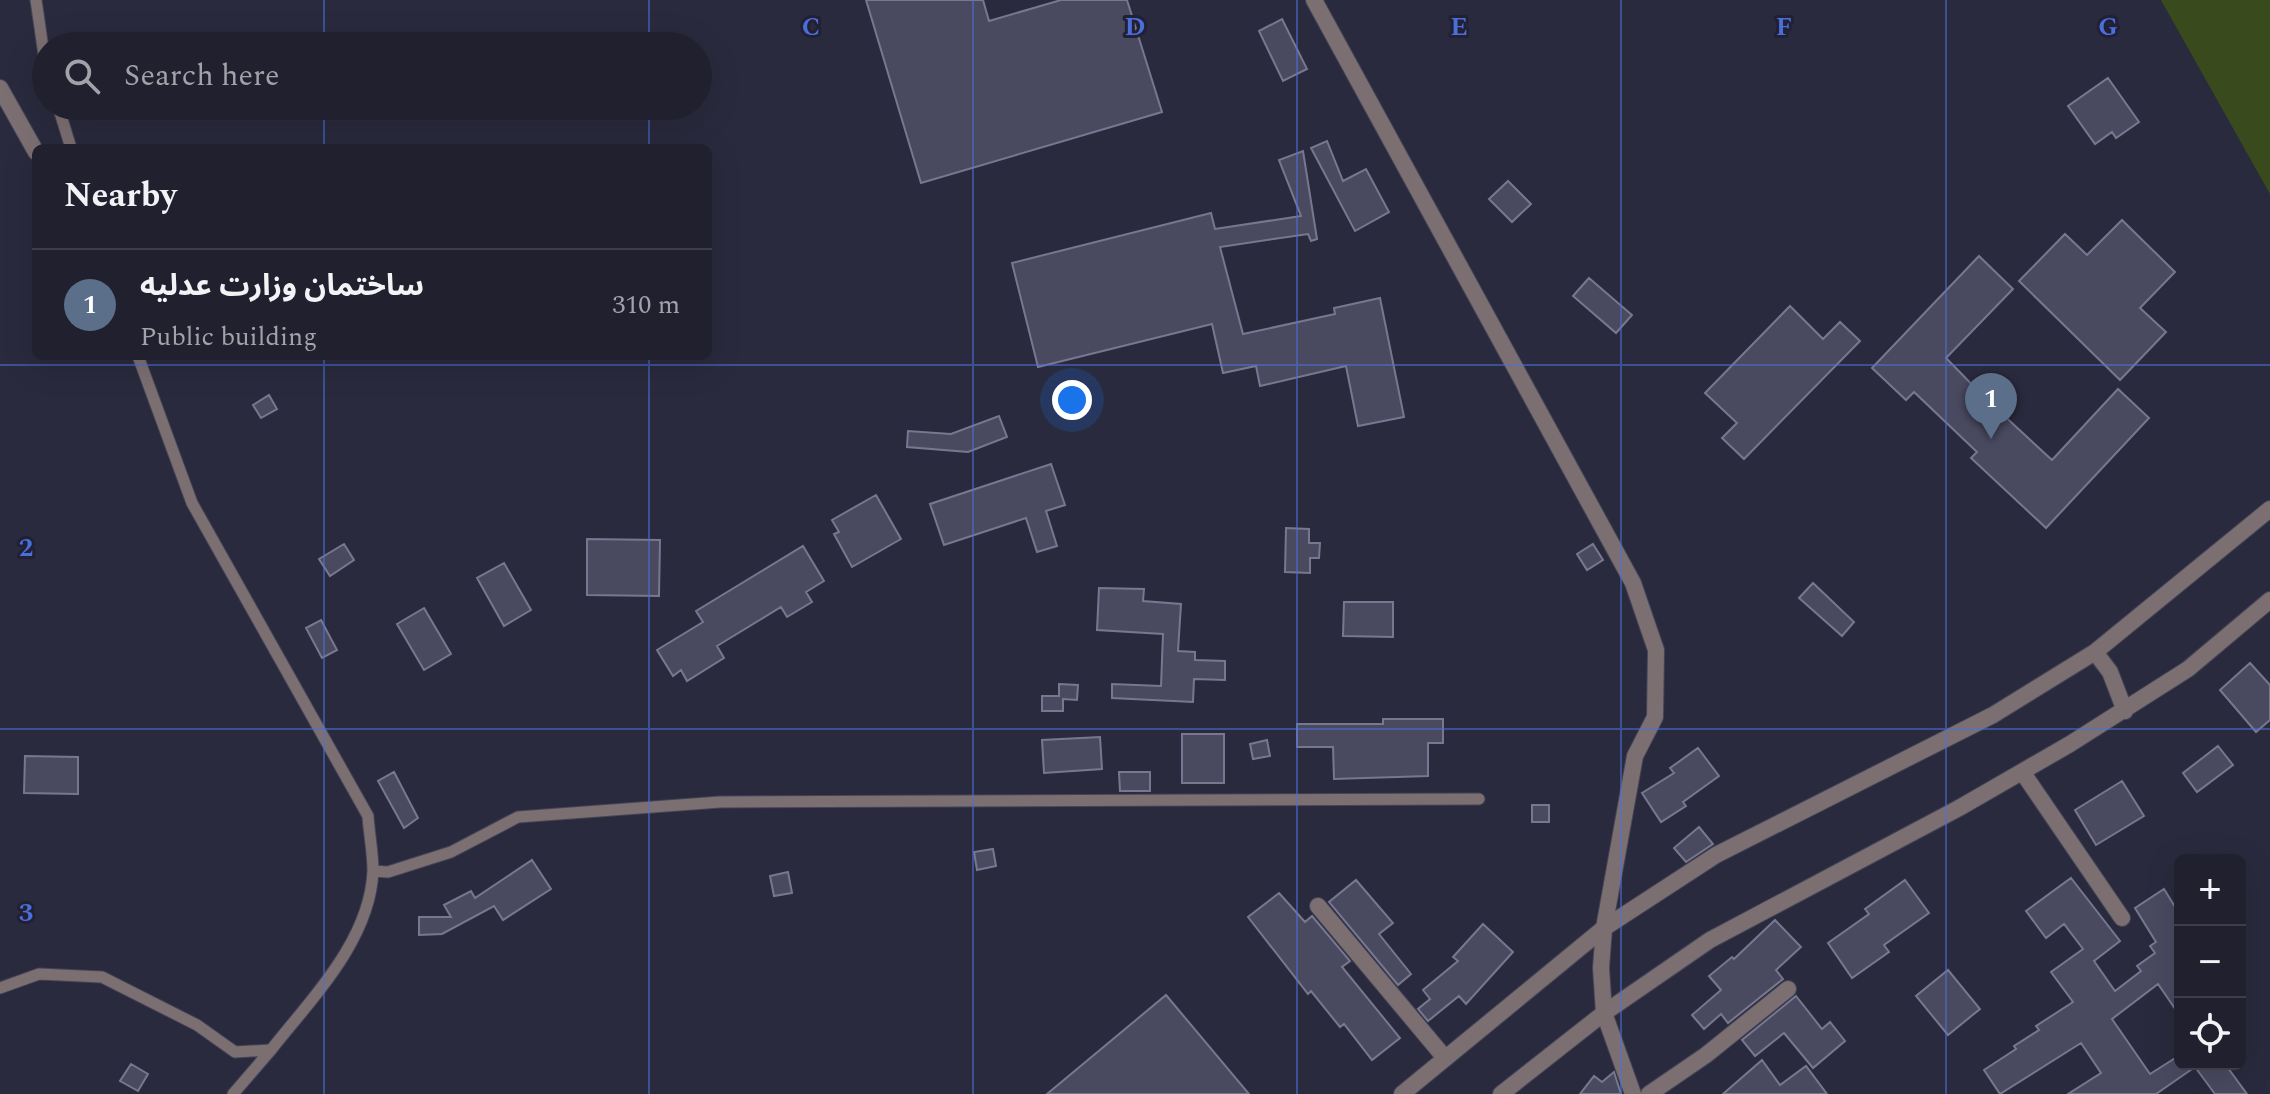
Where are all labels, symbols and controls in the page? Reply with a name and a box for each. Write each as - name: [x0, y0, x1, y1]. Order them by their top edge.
- text: C: [802, 7, 820, 47]
- text: D: [1125, 7, 1145, 47]
- text: E: [1450, 7, 1468, 47]
- text: F: [1776, 7, 1792, 47]
- text: G: [2098, 7, 2118, 47]
- search box: [32, 32, 712, 120]
- text: Search here: [124, 53, 280, 99]
- icon: search: [60, 54, 104, 98]
- text: Nearby: [64, 170, 177, 222]
- text: ساختمان وزارت عدلیه: [140, 263, 424, 309]
- text: 1: [83, 285, 97, 325]
- text: 310 m: [612, 285, 680, 325]
- text: Public building: [140, 317, 317, 357]
- pin: 1: [1965, 373, 2017, 439]
- your location: [1052, 380, 1092, 420]
- text: 2: [19, 528, 33, 568]
- map controls: [2174, 854, 2246, 1070]
- button: +: [2174, 854, 2246, 926]
- text: 3: [19, 893, 33, 933]
- button: −: [2174, 926, 2246, 998]
- button: locate: [2174, 998, 2246, 1070]

